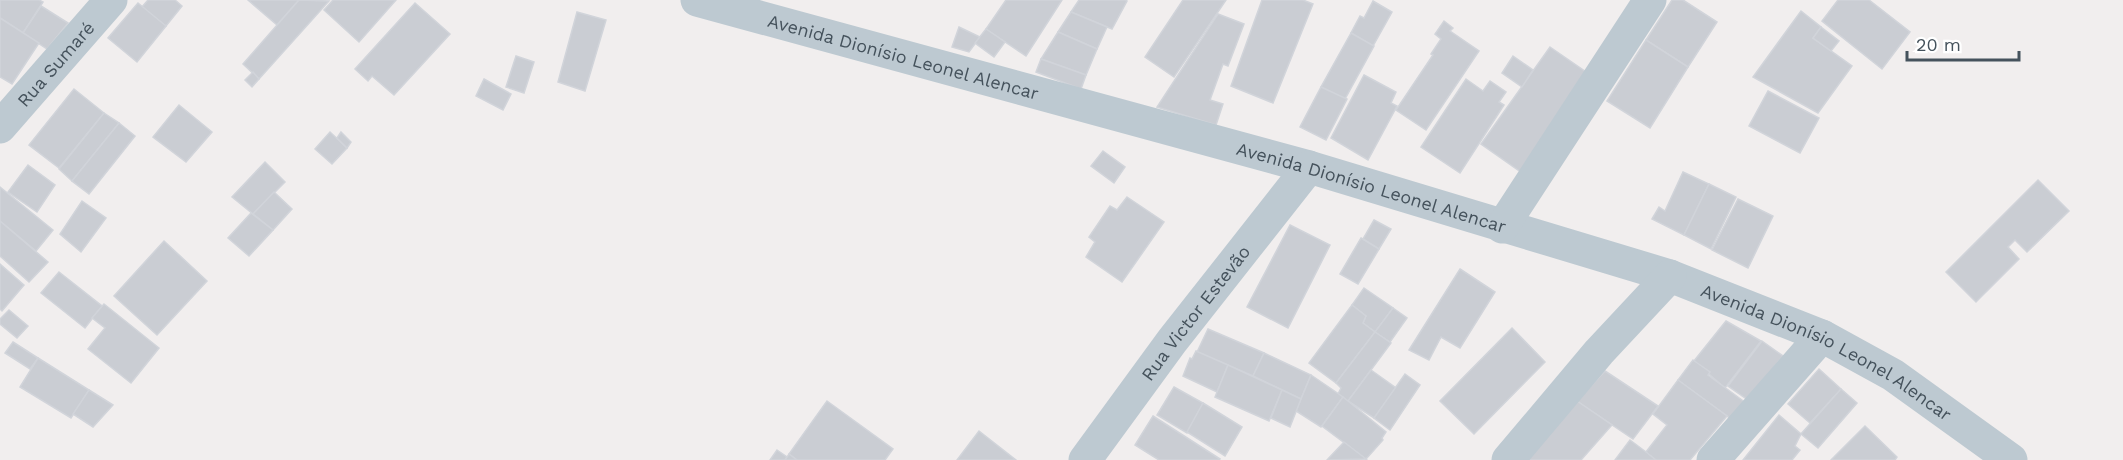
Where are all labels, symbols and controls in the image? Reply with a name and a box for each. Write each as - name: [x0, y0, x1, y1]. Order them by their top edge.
- street label: Avenida Dionísio Leonel Alencar: [766, 9, 1041, 103]
- street label: Rua Sumaré: [12, 17, 98, 111]
- scale bar: [1907, 24, 2020, 62]
- text: 20 m: [1916, 34, 1961, 55]
- street label: Avenida Dionísio Leonel Alencar: [1234, 137, 1509, 237]
- street label: Rua Victor Estevão: [1136, 241, 1254, 384]
- street label: Avenida Dionísio Leonel Alencar: [1698, 279, 1956, 425]

